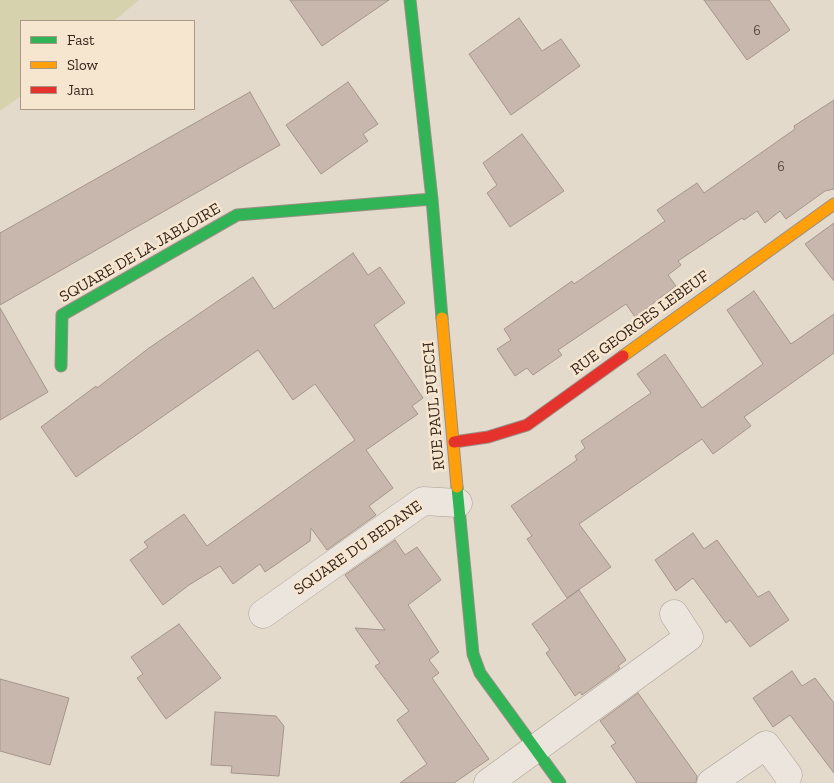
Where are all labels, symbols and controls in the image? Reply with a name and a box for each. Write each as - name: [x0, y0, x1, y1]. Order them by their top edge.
- legend: [20, 20, 195, 110]
- house number: 6: [753, 23, 761, 39]
- text: Fast: [67, 31, 95, 49]
- text: Slow: [67, 56, 98, 74]
- text: Jam: [67, 81, 94, 99]
- house number: 6: [777, 159, 785, 175]
- street label: SQUARE DE LA JABLOIRE: [56, 199, 224, 307]
- street label: RUE GEORGES LEBEUF: [567, 266, 713, 380]
- street label: RUE PAUL PUECH: [419, 341, 449, 471]
- street label: SQUARE DU BEDANE: [290, 497, 426, 599]

